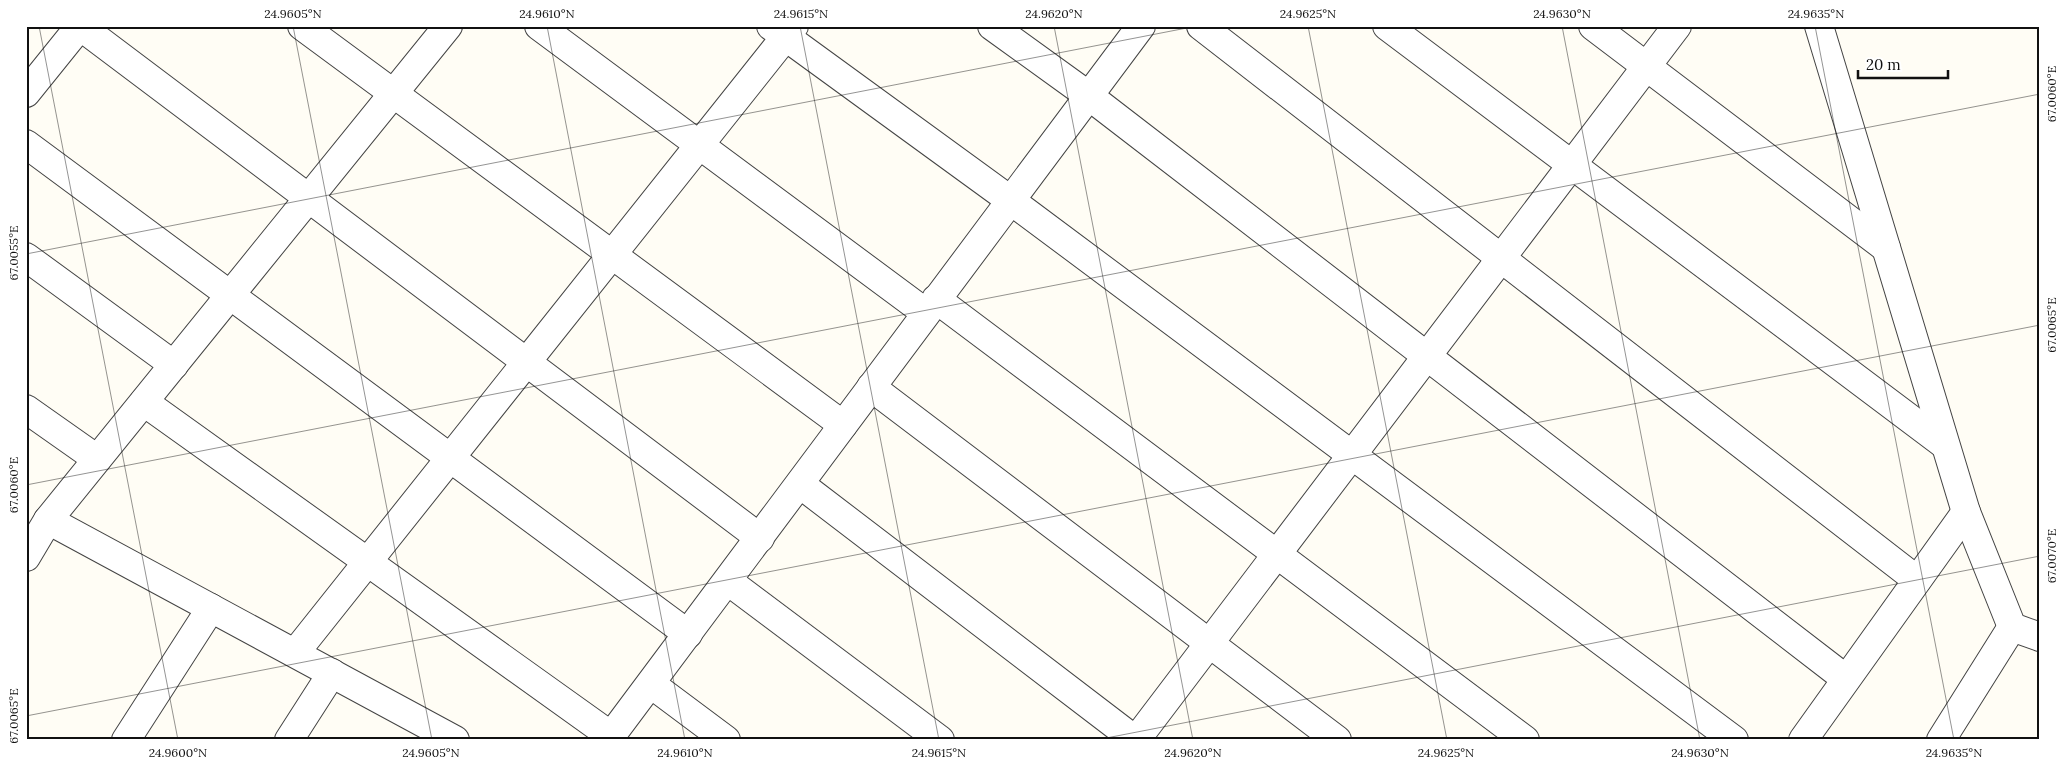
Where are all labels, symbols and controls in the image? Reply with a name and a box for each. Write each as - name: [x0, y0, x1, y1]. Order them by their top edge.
- text: 24.9605°N: [264, 6, 322, 21]
- text: 24.9610°N: [519, 6, 575, 21]
- text: 24.9615°N: [774, 6, 828, 21]
- text: 24.9620°N: [1025, 6, 1083, 21]
- text: 24.9625°N: [1280, 6, 1336, 21]
- text: 24.9630°N: [1533, 6, 1591, 21]
- text: 24.9635°N: [1788, 6, 1844, 21]
- scale bar: [1858, 48, 1948, 80]
- text: 20 m: [1866, 55, 1901, 74]
- text: 67.0060°E: [2044, 66, 2059, 122]
- text: 67.0055°E: [6, 226, 21, 280]
- text: 67.0065°E: [2044, 297, 2059, 353]
- text: 67.0060°E: [6, 457, 21, 513]
- text: 67.0070°E: [2044, 529, 2059, 583]
- text: 67.0065°E: [6, 688, 21, 744]
- text: 24.9600°N: [149, 745, 207, 760]
- text: 24.9605°N: [402, 745, 460, 760]
- text: 24.9610°N: [657, 745, 713, 760]
- text: 24.9615°N: [912, 745, 966, 760]
- text: 24.9620°N: [1164, 745, 1222, 760]
- text: 24.9625°N: [1418, 745, 1474, 760]
- text: 24.9630°N: [1671, 745, 1729, 760]
- text: 24.9635°N: [1926, 745, 1982, 760]

